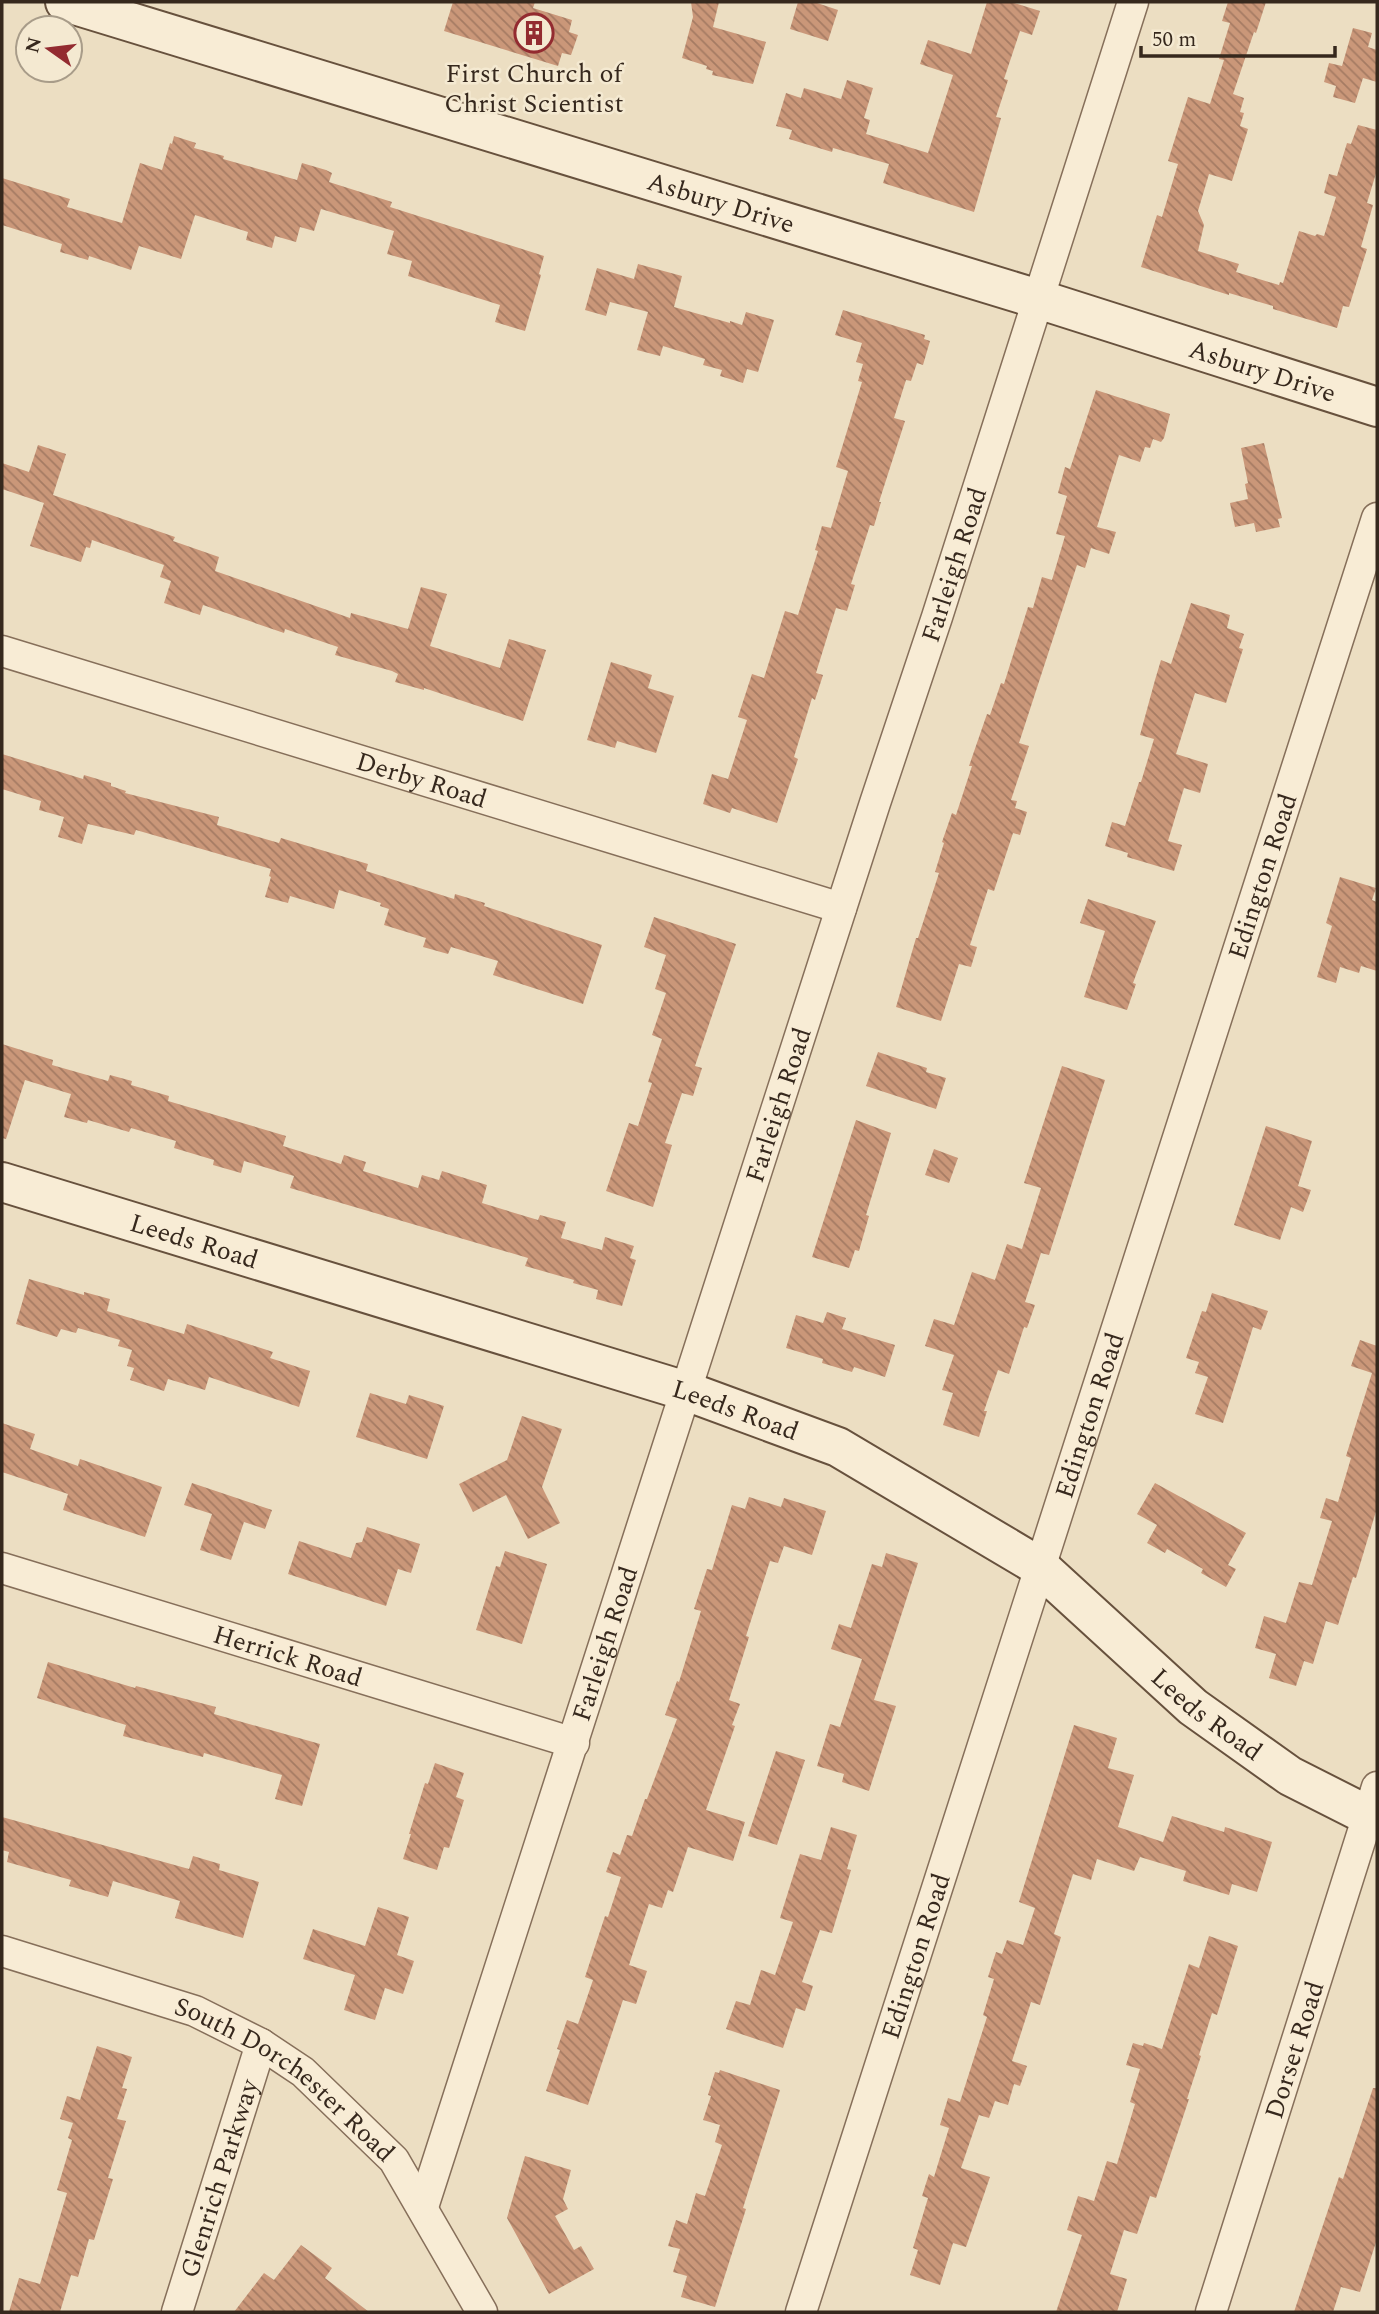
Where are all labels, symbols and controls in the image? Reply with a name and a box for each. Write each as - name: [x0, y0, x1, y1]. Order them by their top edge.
- building icon: First Church of Christ Scientist: [513, 12, 555, 54]
- north arrow: [14, 14, 84, 84]
- scale bar: [1141, 14, 1335, 58]
- text: 50 m: [1152, 24, 1196, 56]
- text: N: [18, 34, 50, 56]
- place label: First Church of Christ Scientist: [444, 54, 624, 124]
- street label: Asbury Drive: [642, 162, 800, 245]
- street label: Asbury Drive: [1184, 329, 1341, 414]
- street label: Farleigh Road: [911, 482, 998, 648]
- street label: Derby Road: [351, 742, 492, 819]
- street label: Edington Road: [1218, 788, 1308, 965]
- street label: Farleigh Road: [735, 1022, 823, 1188]
- street label: Leeds Road: [125, 1203, 263, 1280]
- street label: Edington Road: [1045, 1327, 1135, 1504]
- street label: Leeds Road: [667, 1369, 804, 1452]
- street label: Farleigh Road: [562, 1561, 649, 1727]
- street label: Herrick Road: [208, 1615, 367, 1698]
- street label: Leeds Road: [1141, 1659, 1271, 1771]
- street label: Edington Road: [871, 1868, 962, 2044]
- street label: Dorset Road: [1254, 1976, 1335, 2124]
- street label: South Dorchester Road: [169, 1987, 404, 2172]
- street label: Glenrich Parkway: [170, 2073, 270, 2283]

